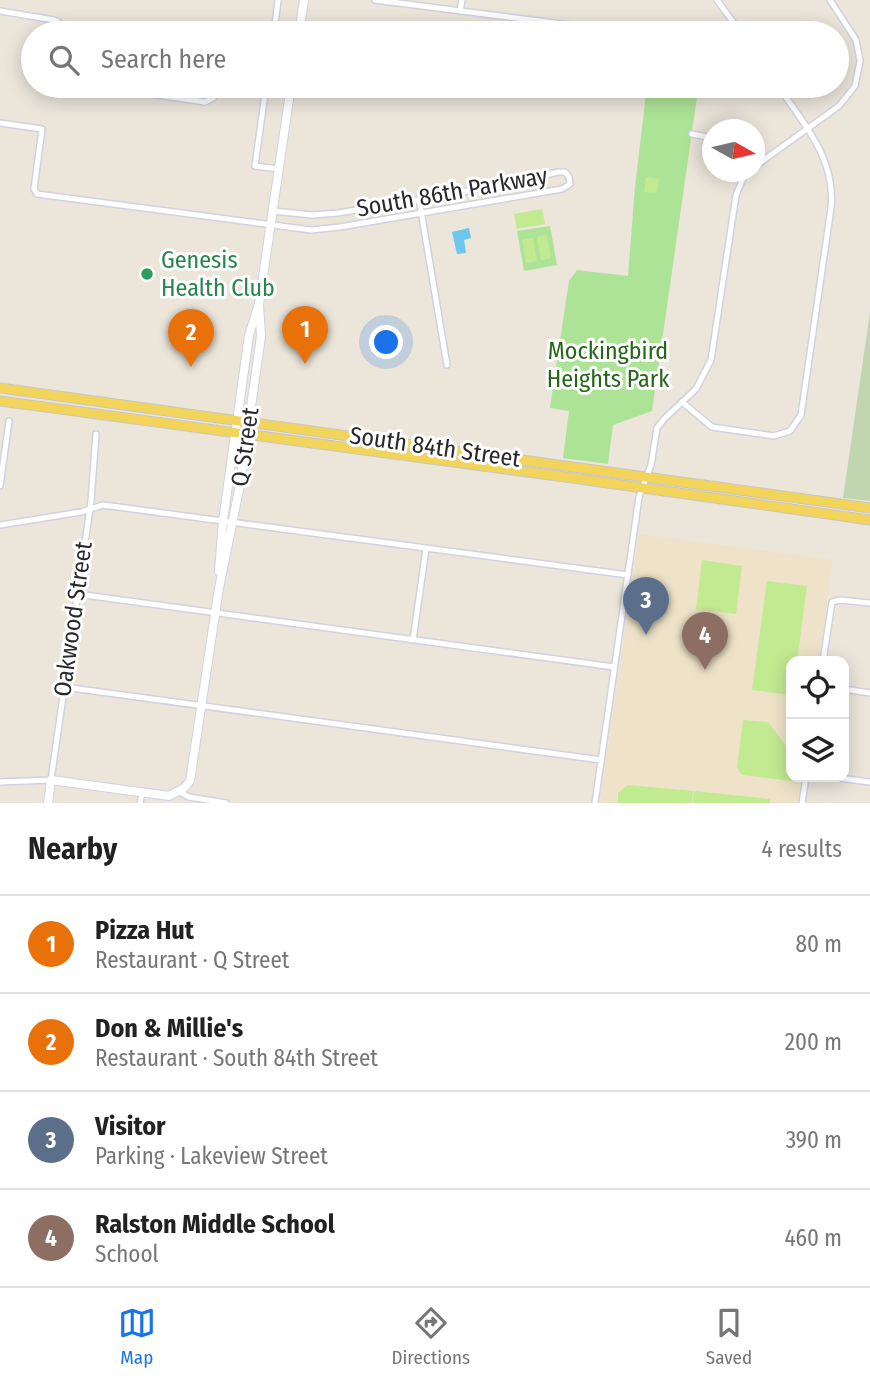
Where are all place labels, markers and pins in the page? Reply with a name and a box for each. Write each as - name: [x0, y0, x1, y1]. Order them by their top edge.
- place label: Genesis Health Club: [161, 246, 275, 302]
- marker: Genesis Health Club: [139, 266, 155, 282]
- pin: 1: [282, 306, 328, 364]
- pin: 2: [168, 309, 214, 367]
- pin: 3: [623, 577, 669, 635]
- pin: 4: [682, 612, 728, 670]

